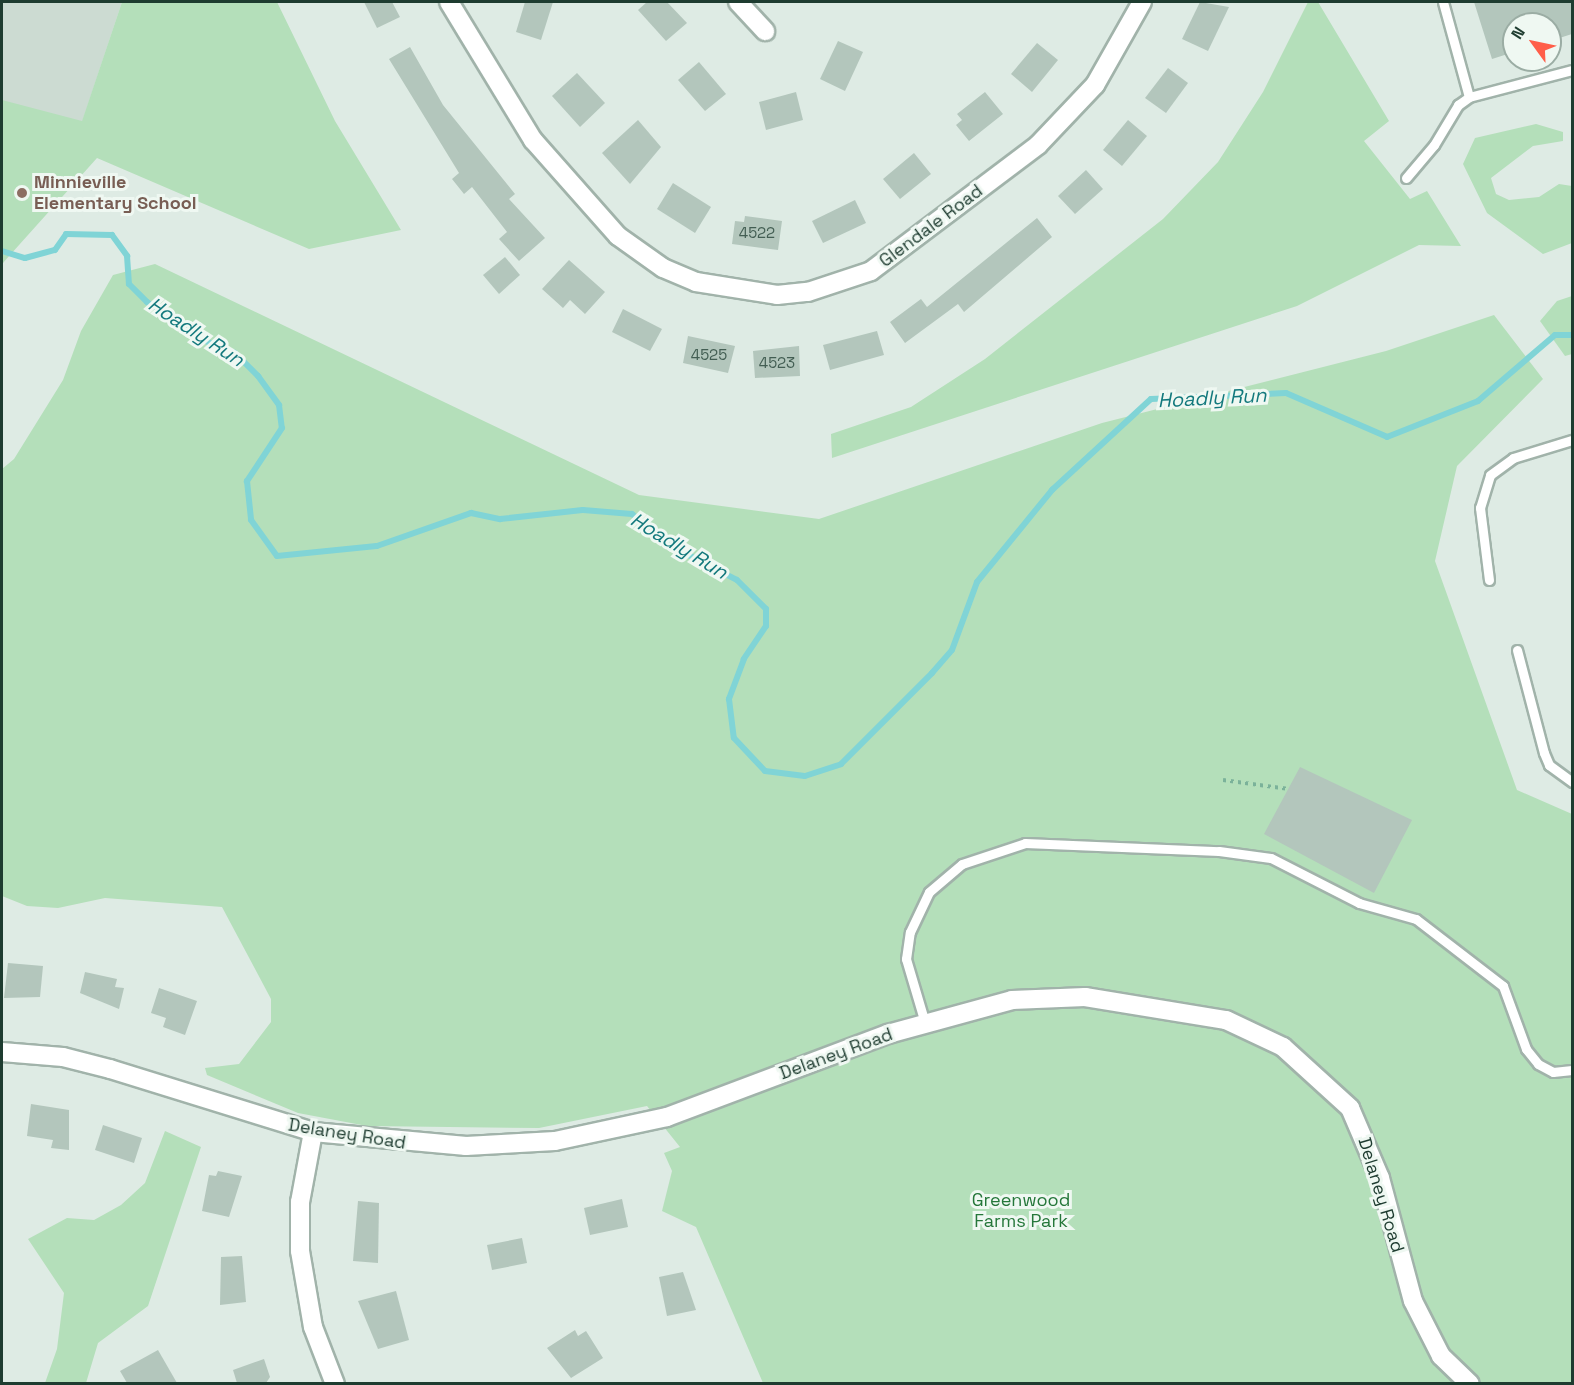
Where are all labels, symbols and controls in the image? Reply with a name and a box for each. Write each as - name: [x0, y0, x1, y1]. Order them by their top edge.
- north arrow: [1502, 12, 1562, 72]
- text: N: [1506, 23, 1530, 43]
- place label: Minnieville Elementary School: [34, 172, 197, 214]
- street label: Glendale Road: [875, 180, 987, 272]
- marker: Minnieville Elementary School: [15, 186, 29, 200]
- house number: 4522: [739, 224, 775, 242]
- water label: Hoadly Run: [144, 292, 248, 372]
- house number: 4525: [691, 346, 727, 364]
- house number: 4523: [759, 354, 795, 372]
- water label: Hoadly Run: [1157, 383, 1267, 413]
- water label: Hoadly Run: [626, 508, 732, 584]
- street label: Delaney Road: [776, 1024, 896, 1084]
- street label: Delaney Road: [287, 1114, 407, 1154]
- street label: Delaney Road: [1353, 1135, 1409, 1255]
- park label: Greenwood Farms Park: [972, 1190, 1070, 1232]

